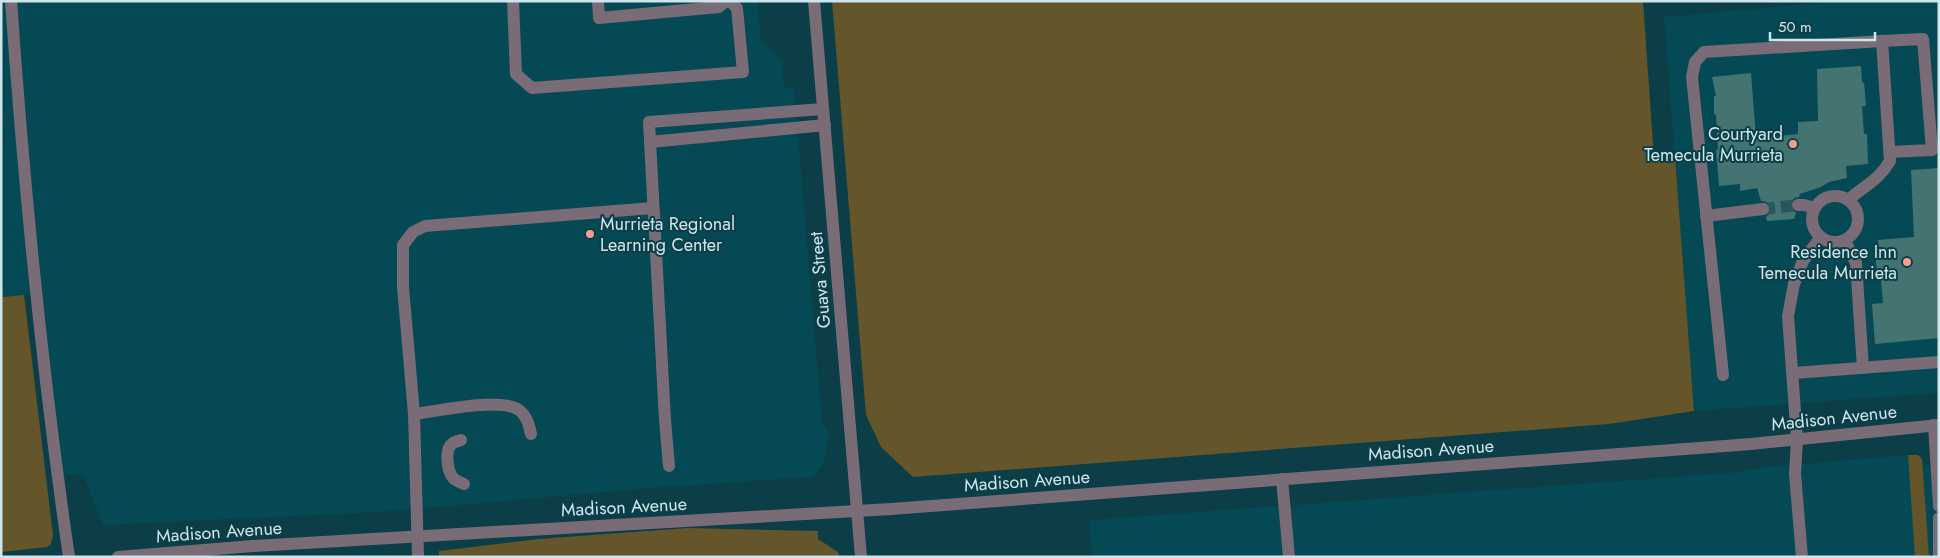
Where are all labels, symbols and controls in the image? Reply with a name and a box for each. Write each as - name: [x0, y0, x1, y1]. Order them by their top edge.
- scale bar: [1770, 10, 1875, 42]
- text: 50 m: [1778, 16, 1812, 38]
- place label: Courtyard Temecula Murrieta: [1644, 121, 1783, 168]
- marker: Courtyard Temecula Murrieta: [1787, 138, 1799, 150]
- place label: Murrieta Regional Learning Center: [600, 211, 735, 258]
- marker: Murrieta Regional Learning Center: [584, 228, 596, 240]
- street label: Guava Street: [803, 230, 837, 329]
- place label: Residence Inn Temecula Murrieta: [1758, 239, 1897, 286]
- marker: Residence Inn Temecula Murrieta: [1901, 256, 1913, 268]
- street label: Madison Avenue: [1770, 398, 1898, 438]
- street label: Madison Avenue: [1367, 433, 1495, 467]
- street label: Madison Avenue: [963, 464, 1091, 498]
- street label: Madison Avenue: [560, 491, 688, 523]
- street label: Madison Avenue: [155, 515, 283, 549]

